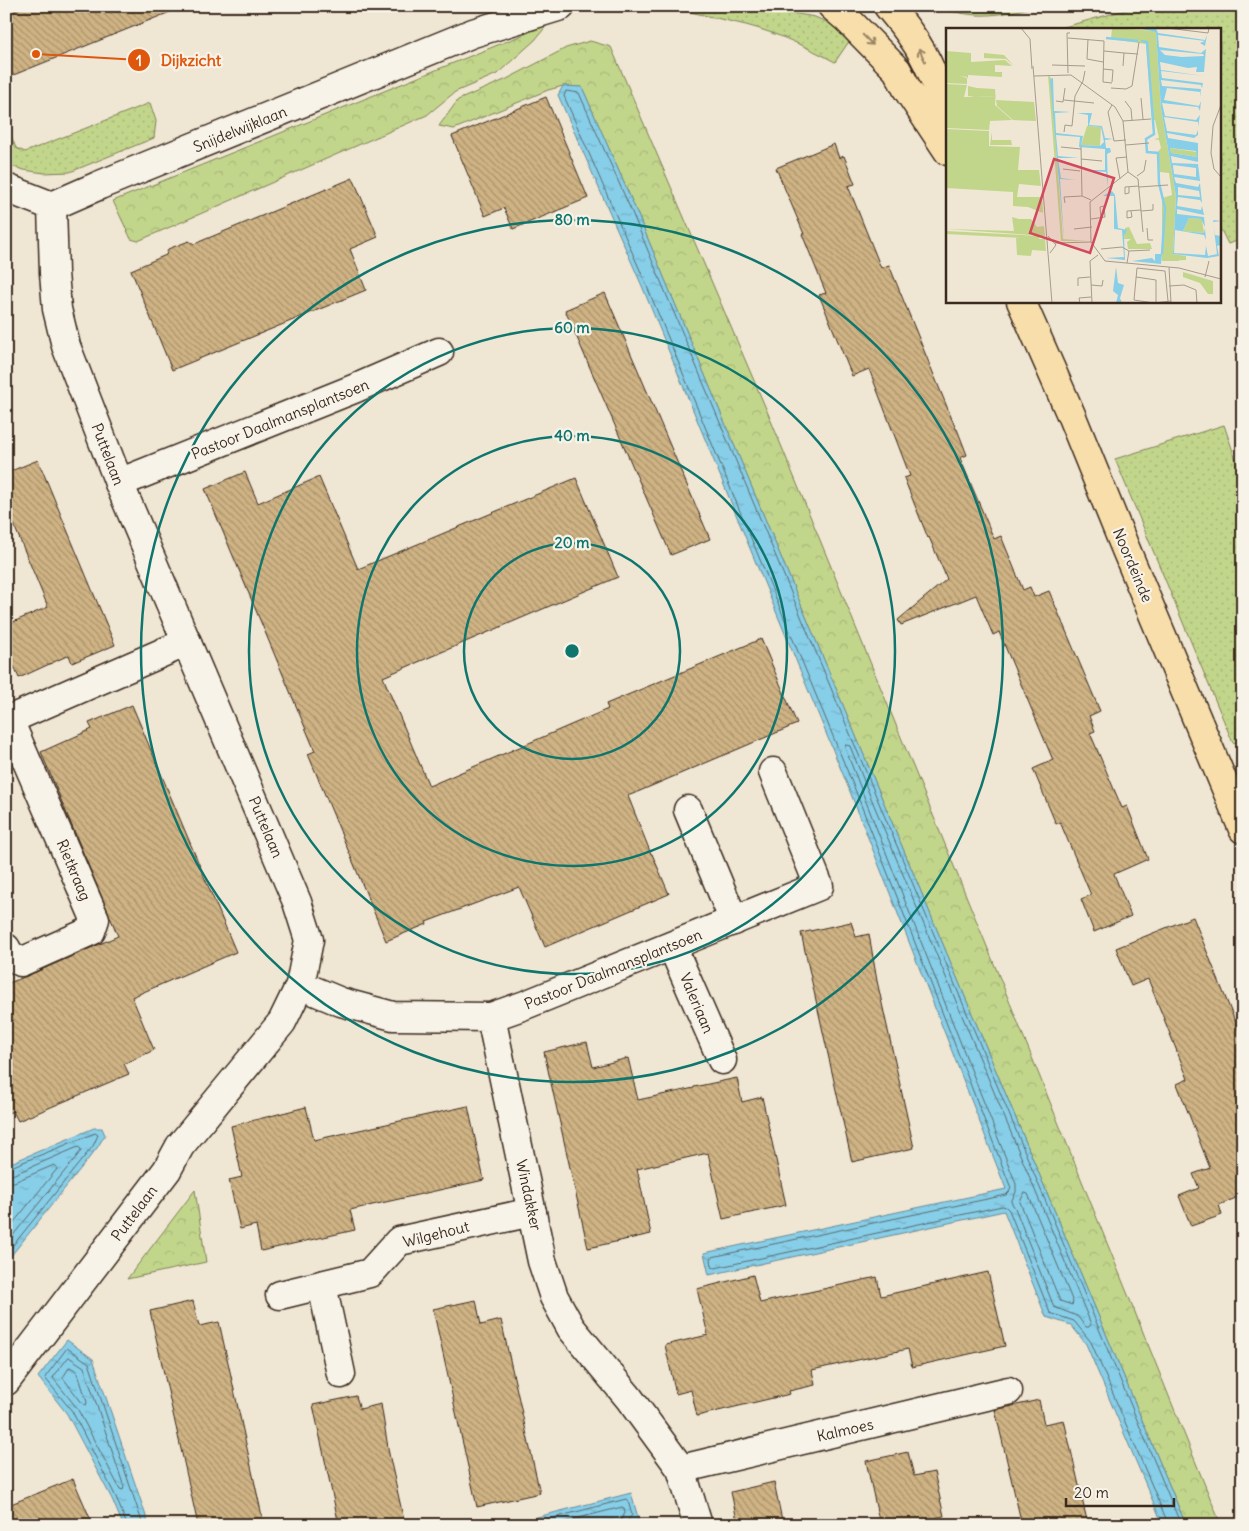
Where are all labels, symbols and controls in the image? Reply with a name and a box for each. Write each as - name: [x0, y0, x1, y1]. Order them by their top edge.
- inset map: [946, 28, 1222, 302]
- one-way arrow: [861, 33, 873, 45]
- callout: Dijkzicht: [126, 45, 232, 76]
- one-way arrow: [917, 48, 927, 63]
- text: Dijkzicht: [161, 50, 222, 70]
- text: 1: [136, 51, 142, 70]
- street label: Snijdelwijklaan: [190, 101, 290, 156]
- text: 80 m: [554, 210, 590, 229]
- text: 60 m: [554, 318, 590, 337]
- street label: Pastoor Daalmansplantsoen: [188, 374, 372, 463]
- street label: Puttelaan: [87, 420, 129, 488]
- text: 40 m: [554, 426, 590, 445]
- street label: Noordeinde: [1109, 525, 1157, 605]
- text: 20 m: [555, 533, 589, 552]
- centre of rings: [563, 642, 581, 660]
- street label: Puttelaan: [245, 793, 288, 861]
- street label: Rietkraag: [53, 836, 95, 904]
- street label: Pastoor Daalmansplantsoen: [521, 924, 705, 1013]
- street label: Valeriaan: [676, 970, 718, 1036]
- street label: Windakker: [512, 1158, 546, 1232]
- street label: Puttelaan: [107, 1181, 161, 1245]
- street label: Wilgehout: [401, 1217, 471, 1251]
- street label: Kalmoes: [815, 1414, 875, 1446]
- scale bar: [1066, 1476, 1174, 1508]
- text: 20 m: [1074, 1483, 1109, 1502]

